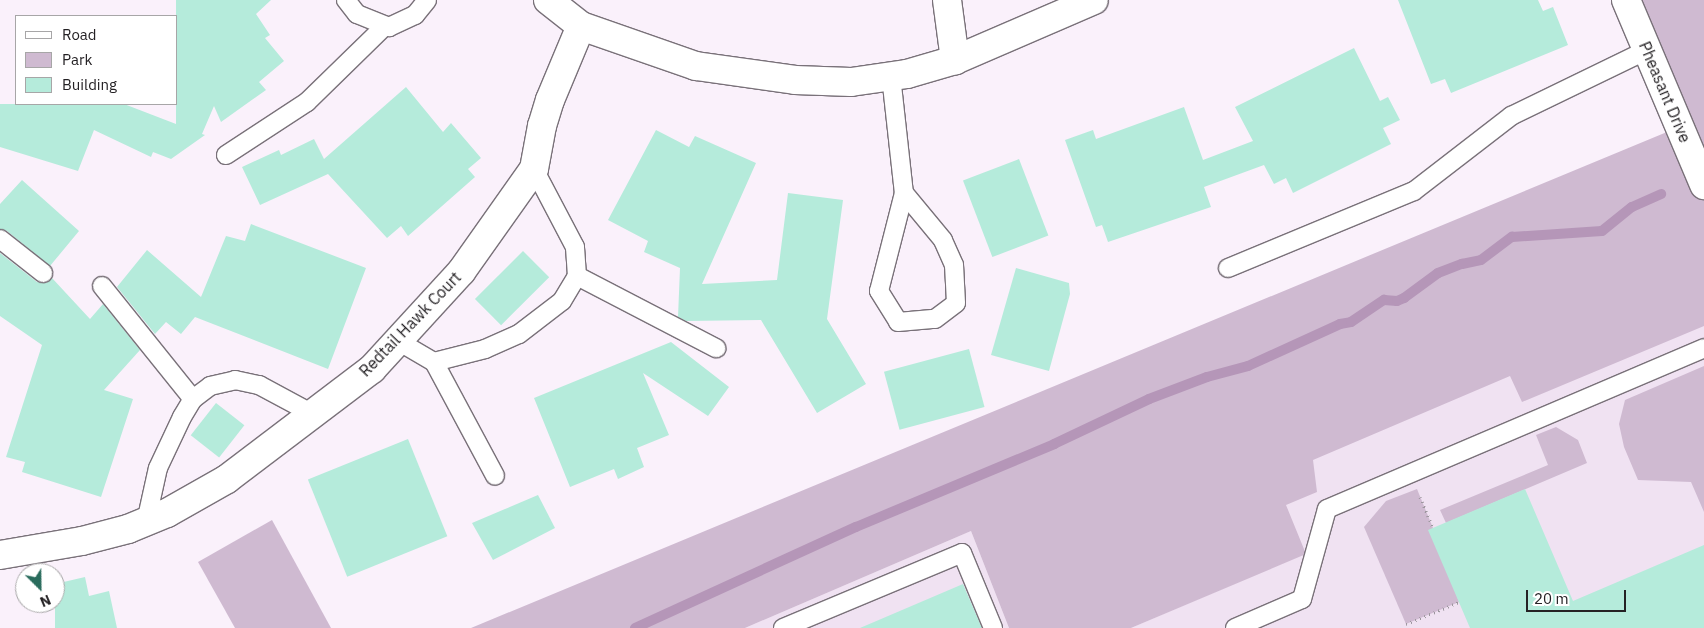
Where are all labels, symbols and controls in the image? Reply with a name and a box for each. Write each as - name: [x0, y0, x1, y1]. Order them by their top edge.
- legend: [15, 15, 178, 105]
- text: Road: [62, 25, 97, 44]
- street label: Pheasant Drive: [1635, 39, 1695, 145]
- text: Park: [62, 50, 92, 69]
- text: Building: [62, 75, 117, 94]
- street label: Redtail Hawk Court: [355, 268, 465, 380]
- north arrow: [15, 563, 65, 613]
- scale bar: [1529, 580, 1629, 612]
- text: 20 m: [1534, 589, 1569, 608]
- text: N: [37, 591, 54, 611]

